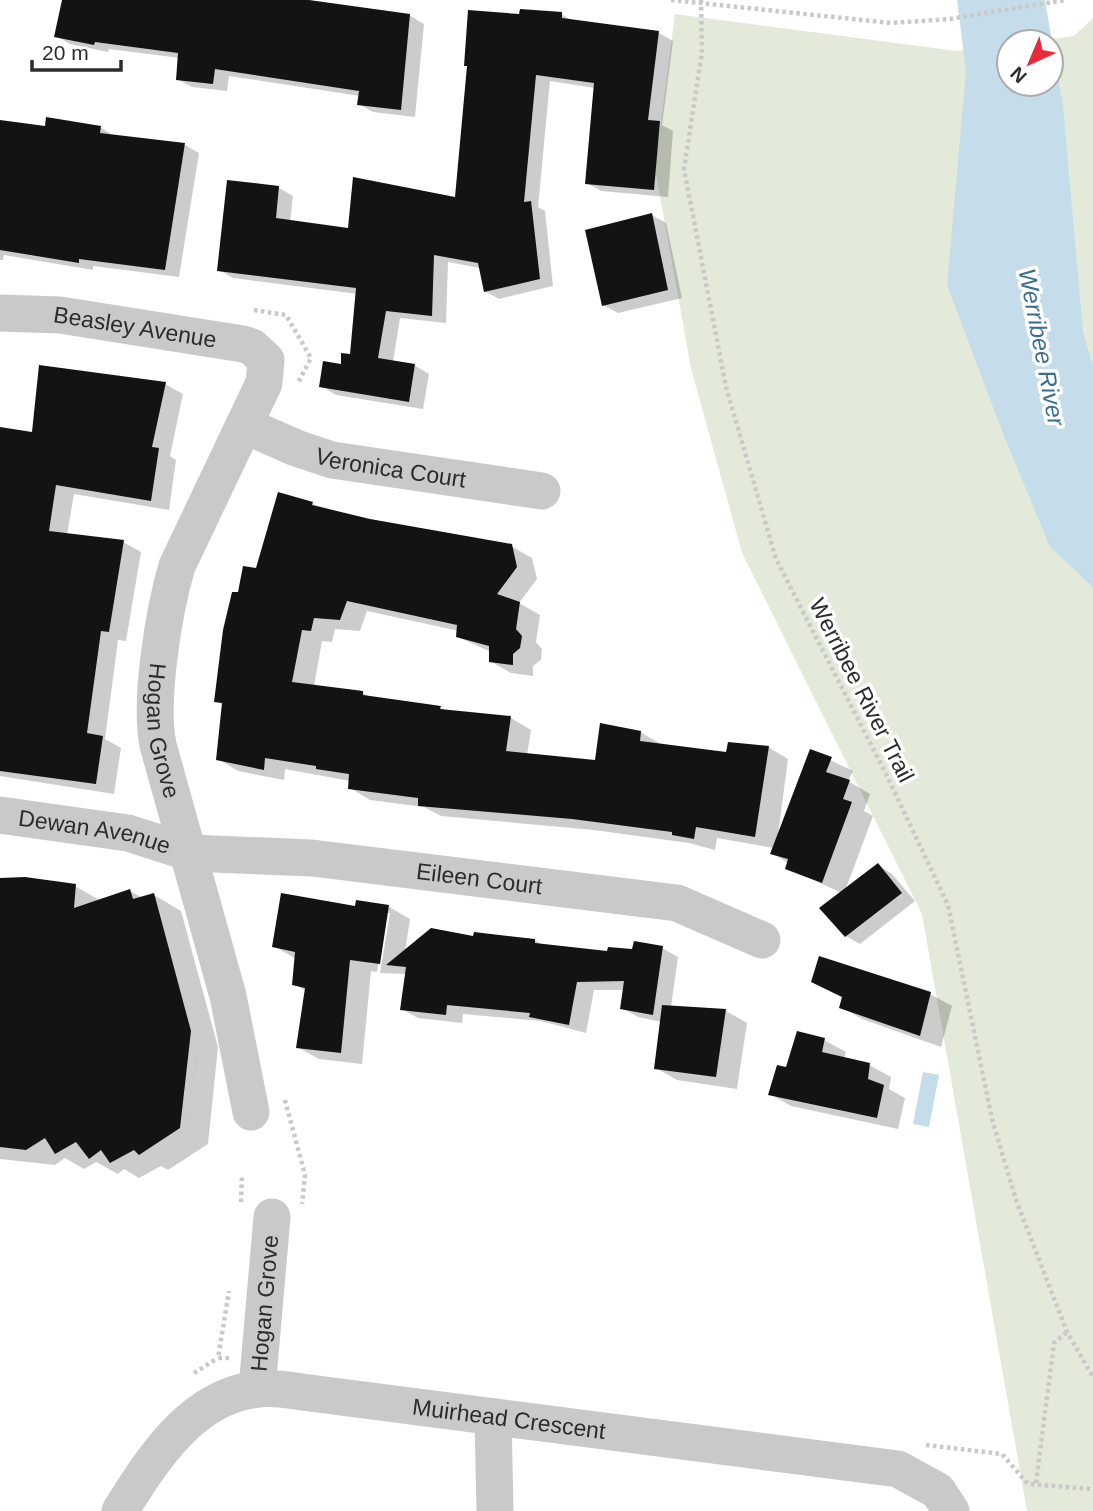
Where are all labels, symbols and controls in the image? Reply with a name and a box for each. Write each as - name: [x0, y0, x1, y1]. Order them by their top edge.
- scale bar: [32, 28, 121, 72]
- north arrow: [995, 28, 1065, 98]
- text: 20 m: [42, 41, 89, 64]
- text: N: [1006, 63, 1031, 87]
- water label: Werribee River: [1014, 266, 1071, 429]
- street label: Beasley Avenue: [52, 301, 218, 353]
- street label: Veronica Court: [312, 442, 468, 493]
- street label: Werribee River Trail: [804, 594, 920, 786]
- street label: Hogan Grove: [142, 662, 185, 801]
- street label: Dewan Avenue: [17, 805, 174, 859]
- street label: Eileen Court: [415, 858, 544, 899]
- street label: Hogan Grove: [246, 1234, 283, 1373]
- street label: Muirhead Crescent: [411, 1393, 608, 1444]

